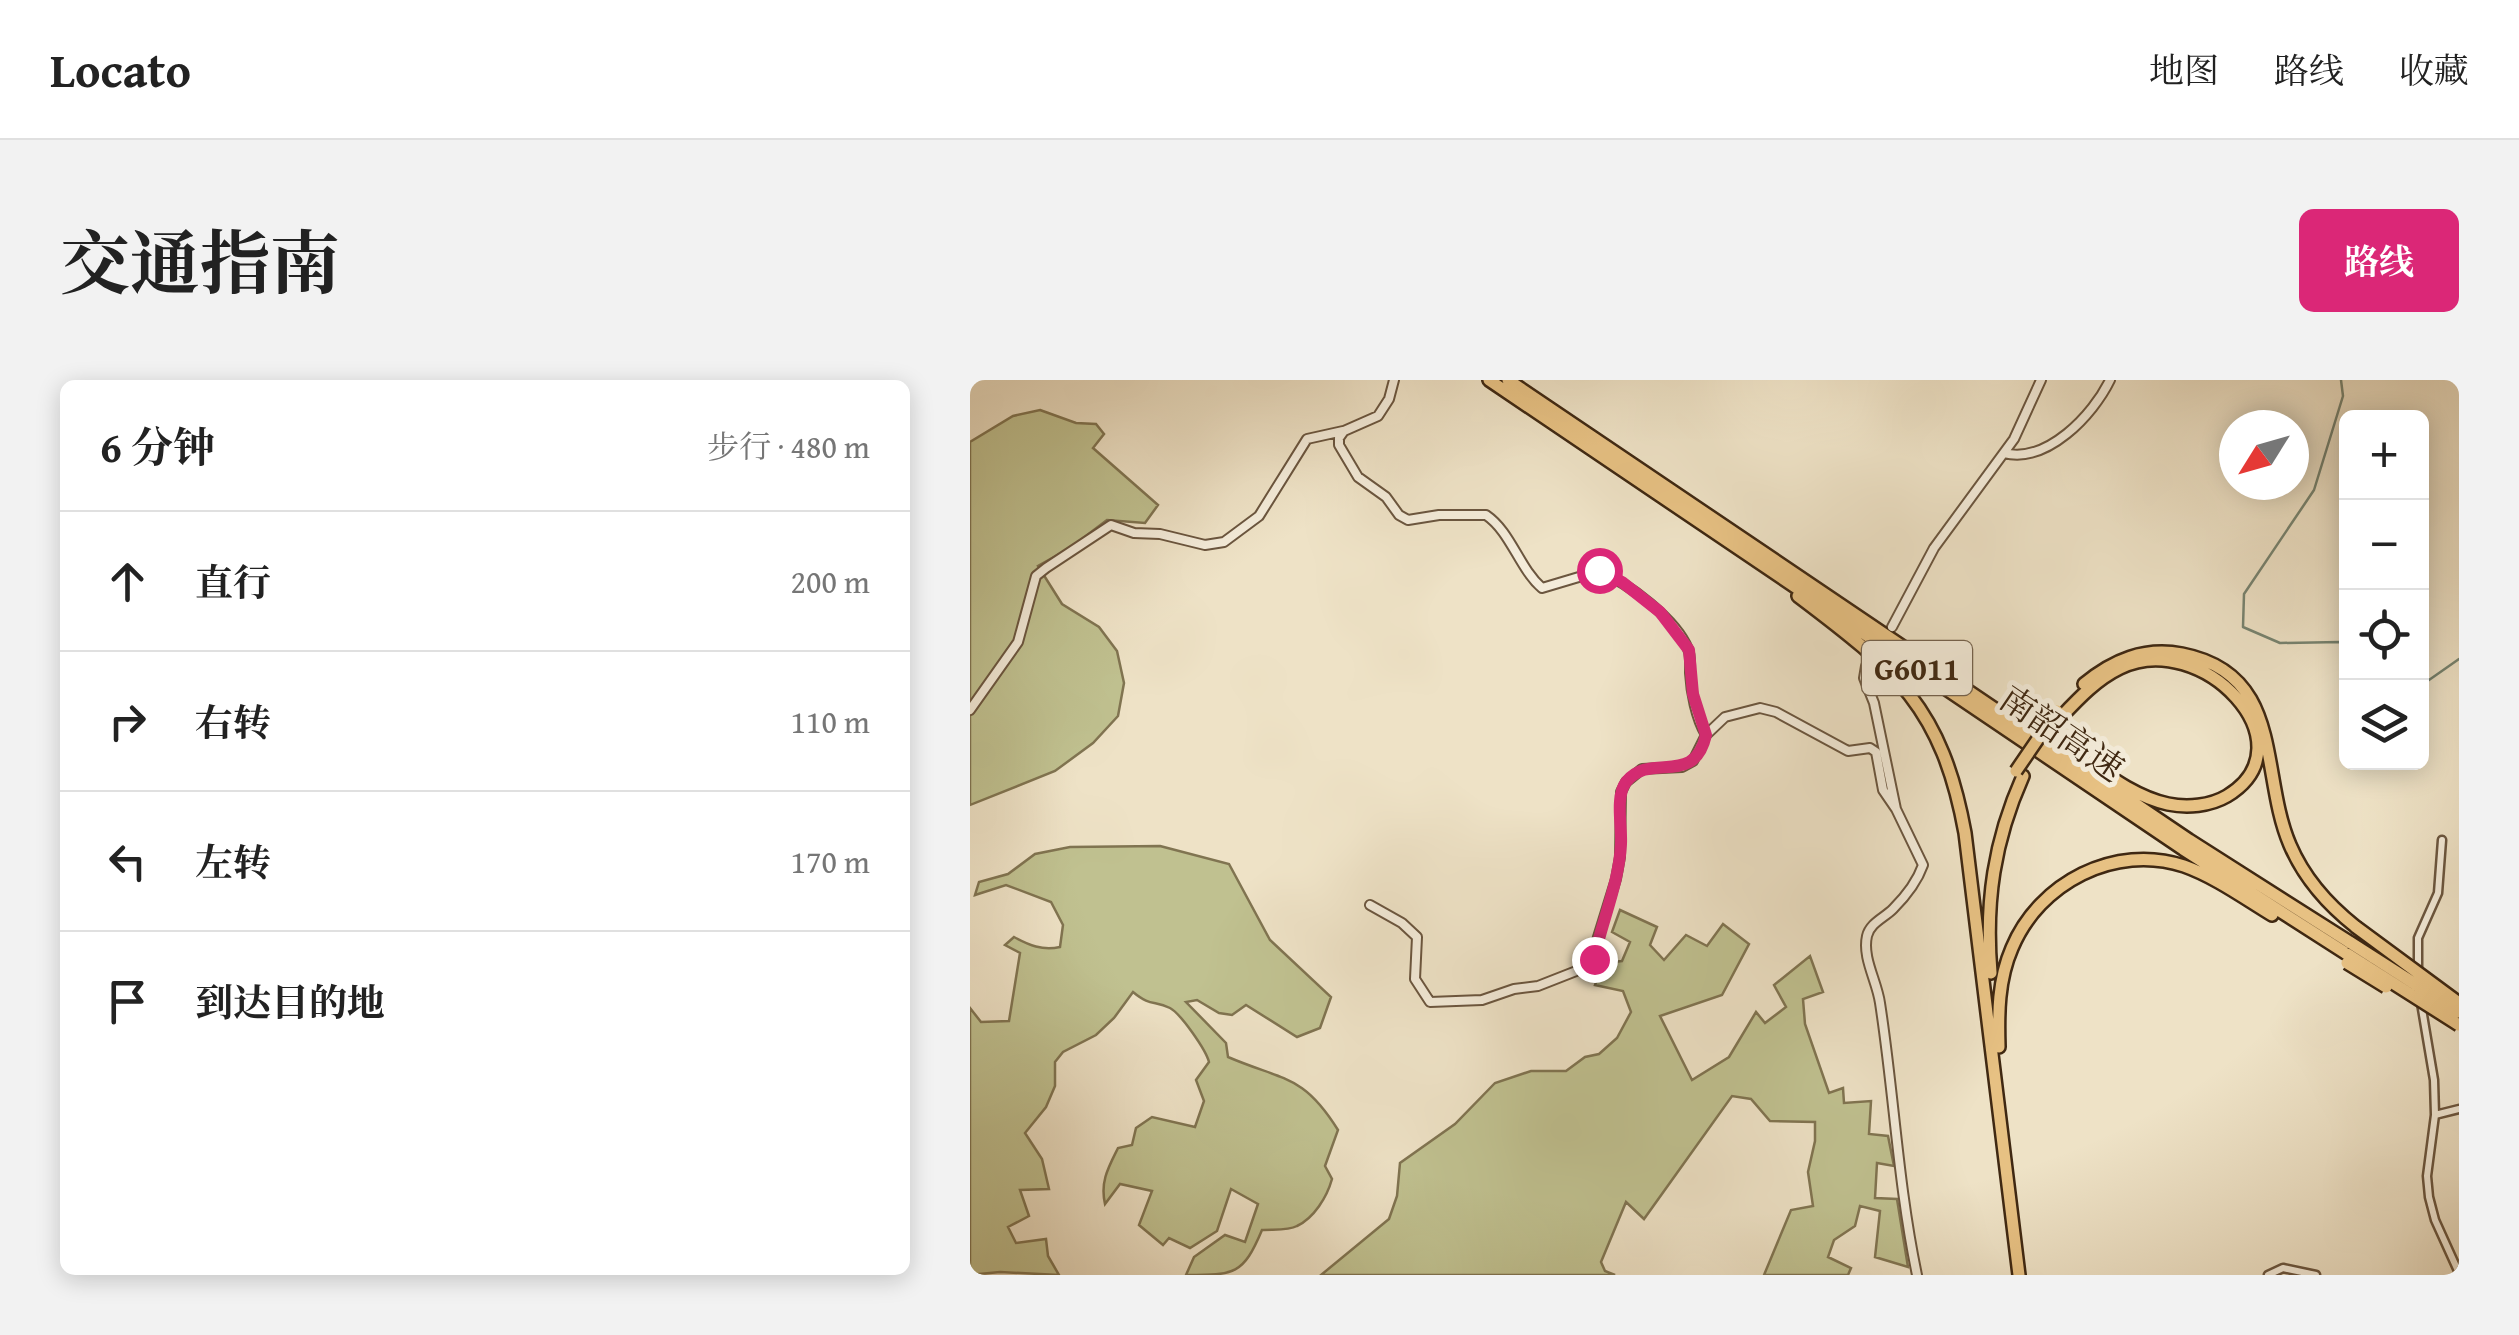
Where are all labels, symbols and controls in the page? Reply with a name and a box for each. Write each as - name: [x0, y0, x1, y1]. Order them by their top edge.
- text: Locato: [50, 34, 191, 105]
- text: 地图: [2149, 45, 2219, 96]
- text: 路线: [2274, 45, 2344, 96]
- text: 收藏: [2399, 45, 2469, 96]
- button: 路线: [2299, 209, 2459, 312]
- text: 交通指南: [60, 211, 340, 314]
- north arrow: [2219, 410, 2309, 500]
- map controls: [2339, 410, 2429, 770]
- button: +: [2339, 410, 2429, 500]
- text: 6 分钟: [100, 416, 215, 477]
- text: 步行 · 480 m: [707, 423, 870, 470]
- button: −: [2339, 500, 2429, 590]
- route start: [1577, 548, 1623, 594]
- icon: ahead: [100, 554, 155, 609]
- text: 直行: [195, 554, 271, 610]
- text: 200 m: [791, 558, 870, 605]
- button: locate: [2339, 590, 2429, 680]
- road number: G6011: [1862, 641, 1972, 695]
- street label: 南韶高速: [1990, 673, 2134, 793]
- button: layers: [2339, 680, 2429, 770]
- icon: right: [100, 694, 155, 749]
- text: 右转: [195, 694, 271, 750]
- text: 110 m: [791, 698, 870, 745]
- icon: left: [100, 834, 155, 889]
- text: 左转: [195, 834, 271, 890]
- text: 170 m: [791, 838, 870, 885]
- route end: [1572, 937, 1618, 983]
- icon: arrive: [100, 974, 155, 1029]
- text: 到达目的地: [195, 974, 385, 1030]

